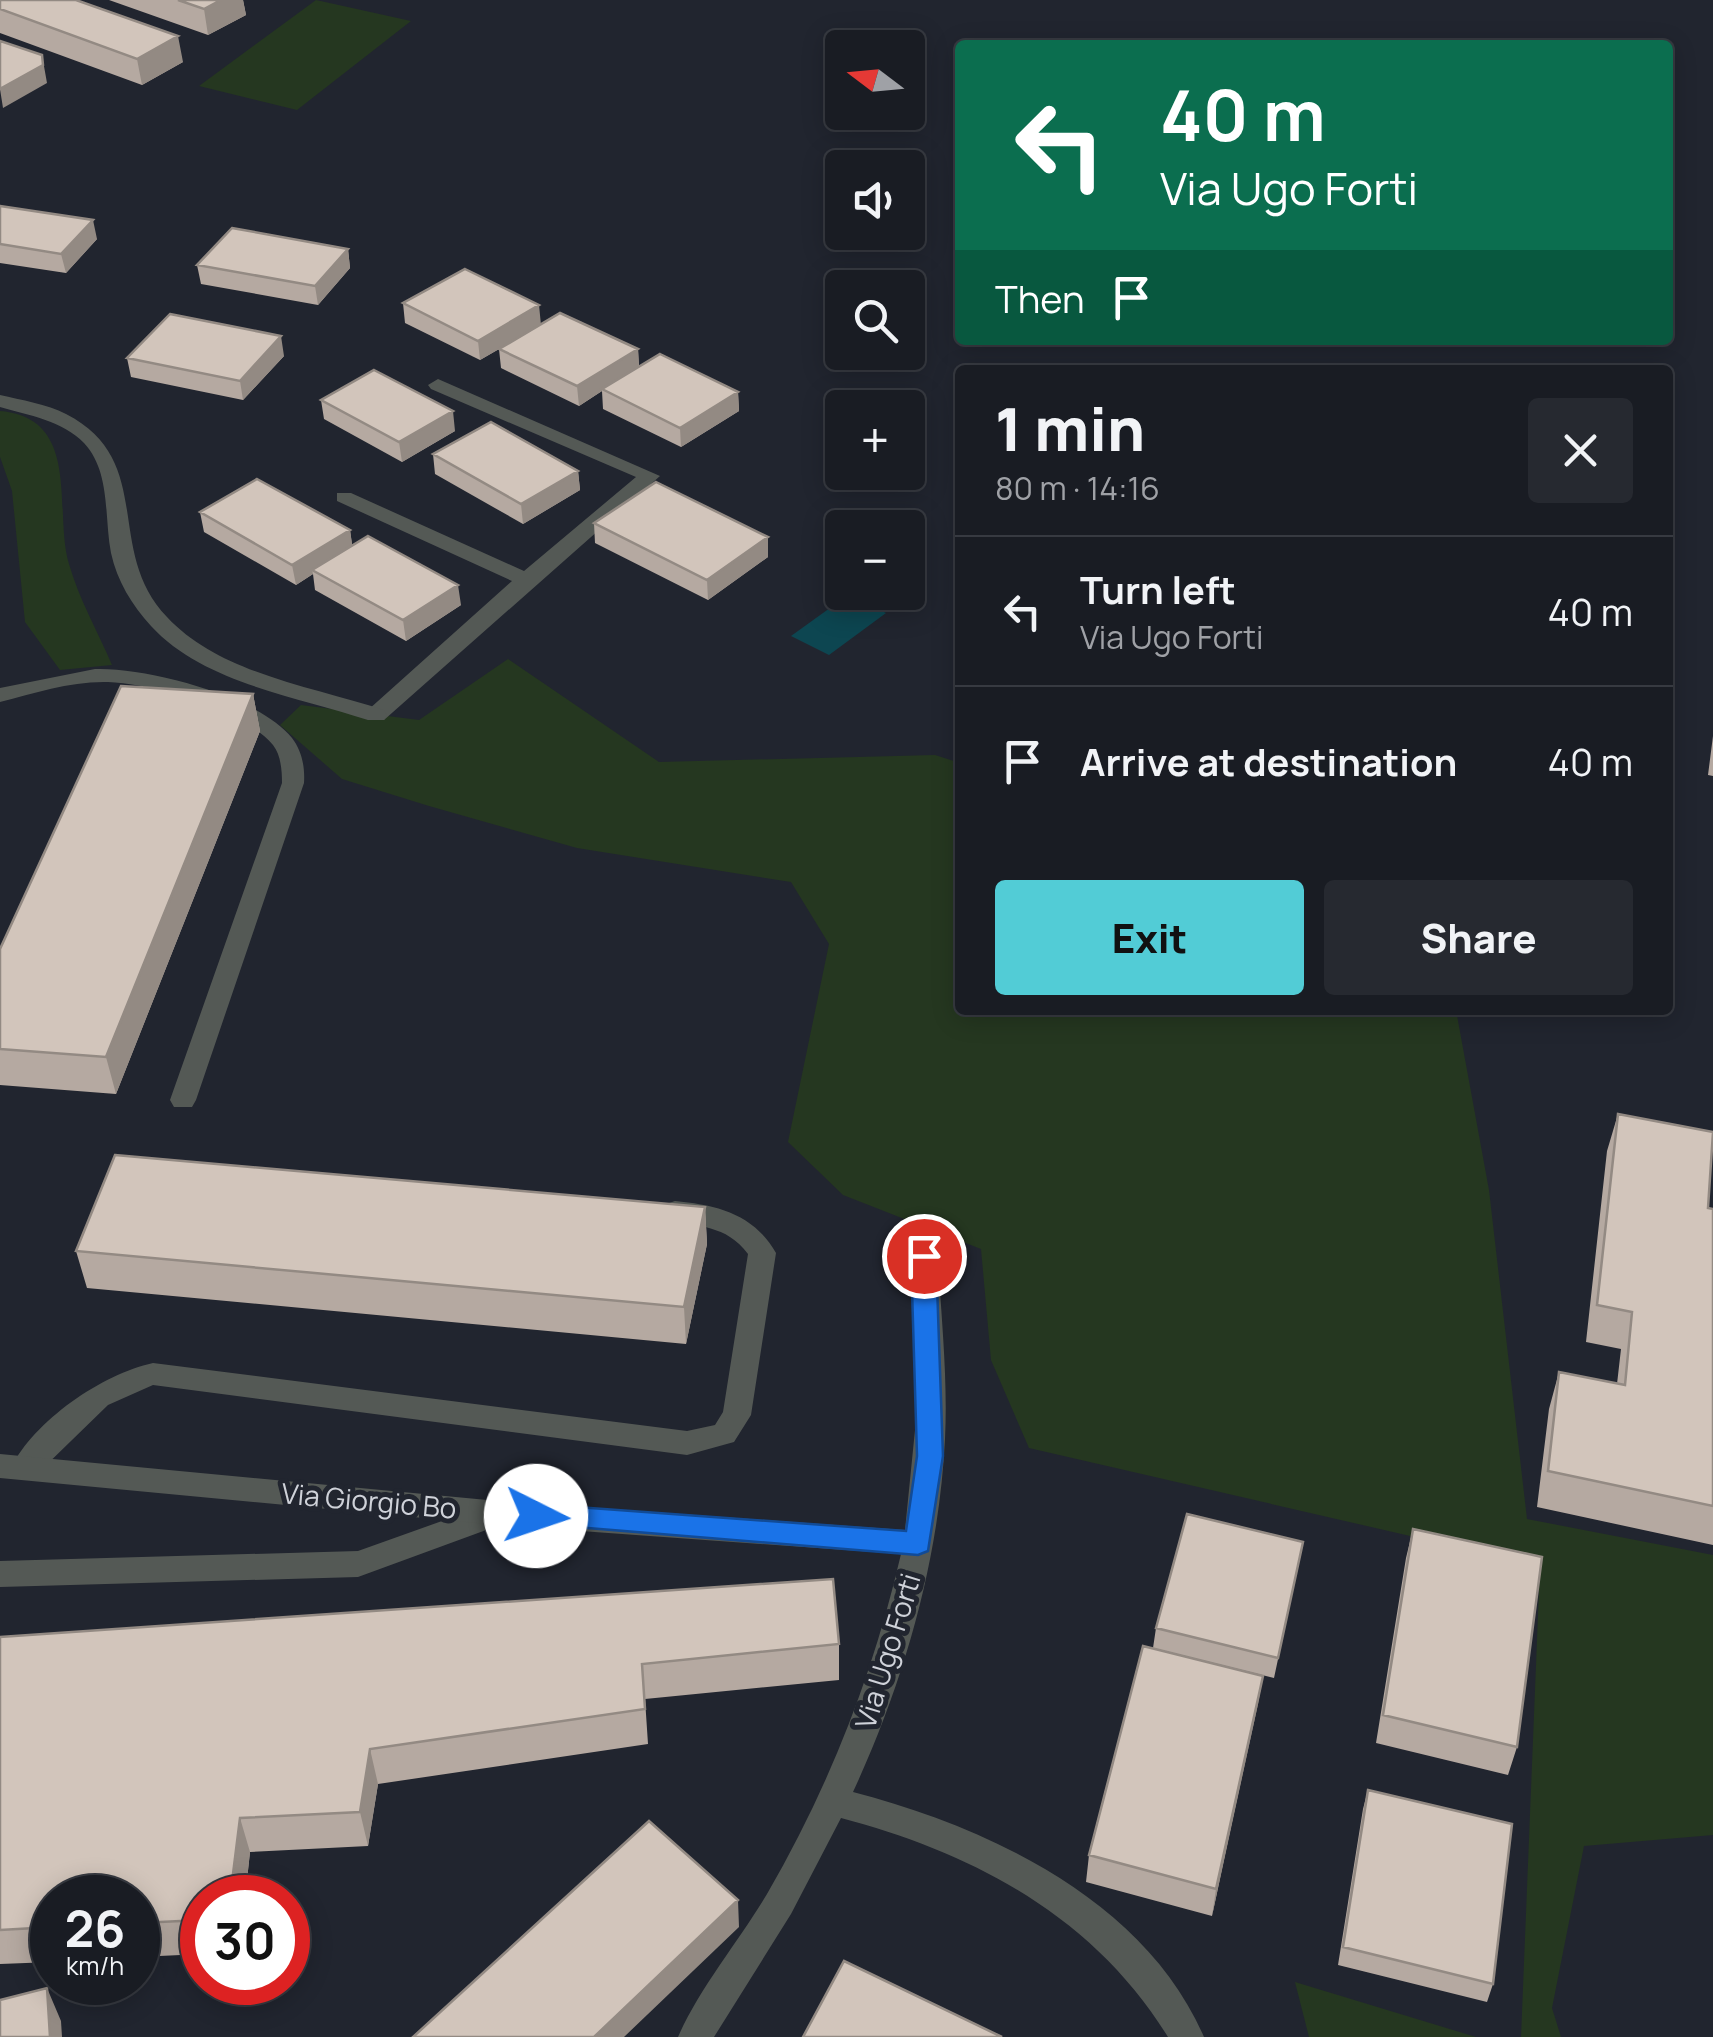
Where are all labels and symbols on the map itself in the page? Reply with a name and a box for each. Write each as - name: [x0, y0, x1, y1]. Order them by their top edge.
- north arrow: [825, 30, 925, 130]
- pin: [882, 1214, 967, 1299]
- position arrow: [484, 1464, 588, 1568]
- street label: Via Giorgio Bo: [280, 1473, 458, 1527]
- street label: Via Ugo Forti: [845, 1568, 929, 1733]
- speed limit sign: 30: [180, 1875, 310, 2005]

